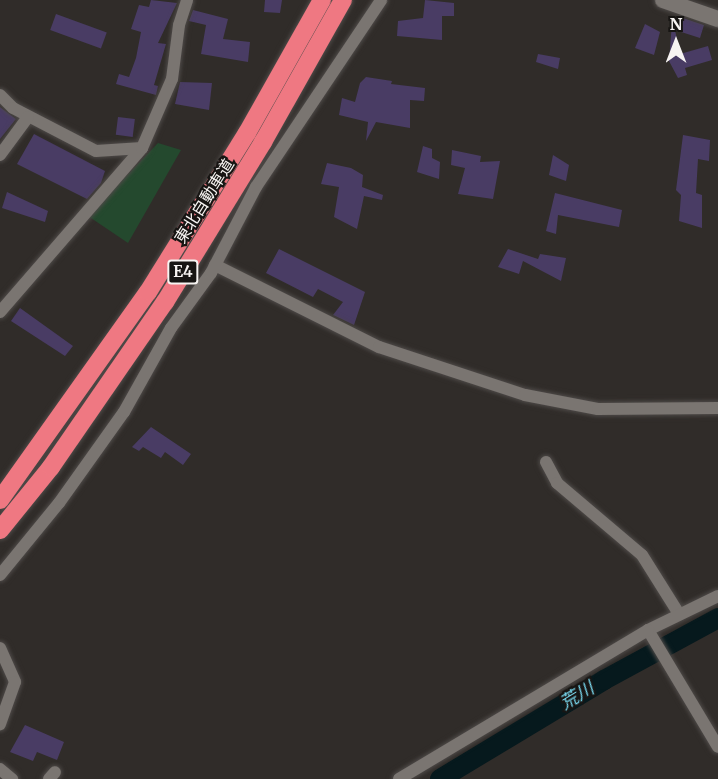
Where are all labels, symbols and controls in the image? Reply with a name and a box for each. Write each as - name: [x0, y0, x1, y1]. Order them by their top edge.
- north arrow: [646, 12, 706, 72]
- text: N: [670, 14, 682, 34]
- street label: 東北自動車道: [170, 155, 238, 247]
- road number: E4: [166, 260, 200, 284]
- water label: 荒川: [556, 677, 598, 715]

